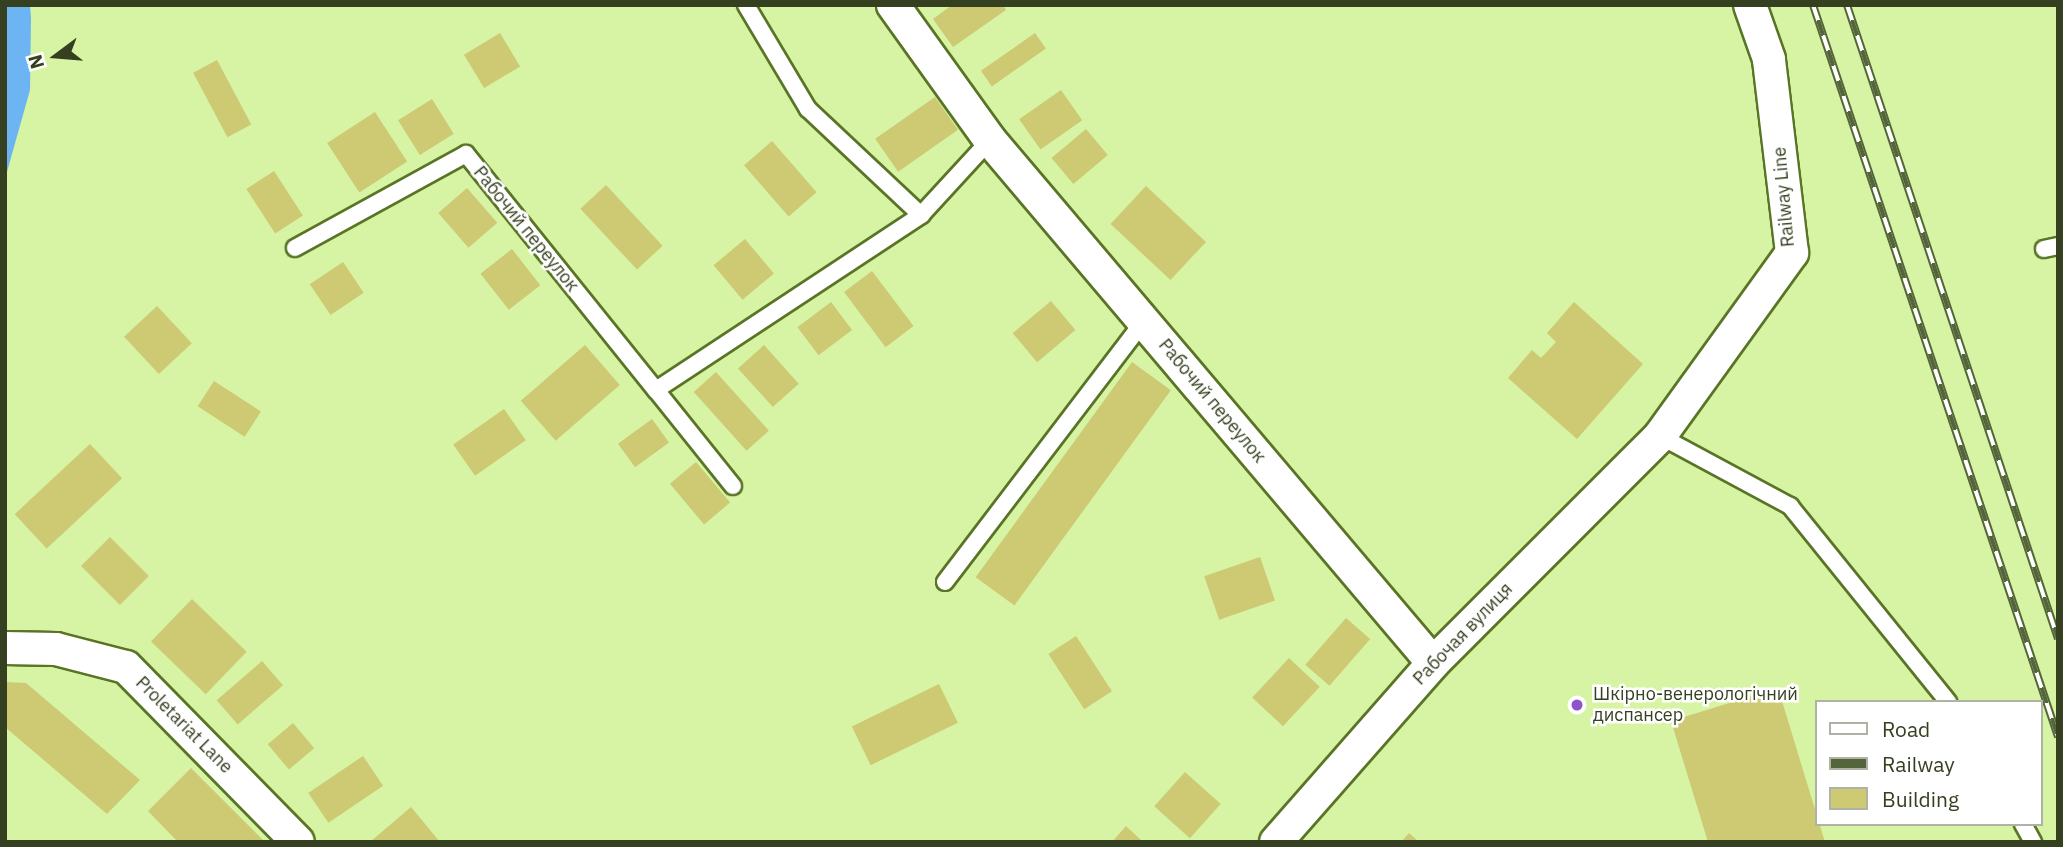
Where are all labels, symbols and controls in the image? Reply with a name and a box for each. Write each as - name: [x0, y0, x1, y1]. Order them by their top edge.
- north arrow: [21, 21, 91, 91]
- text: N: [22, 52, 49, 72]
- street label: Railway Line: [1769, 146, 1799, 248]
- street label: Рабочий переулок: [469, 162, 583, 296]
- street label: Рабочий переулок: [1154, 335, 1270, 467]
- street label: Рабочая вулиця: [1409, 578, 1517, 690]
- street label: Proletariat Lane: [131, 672, 237, 778]
- place label: Шкірно-венерологічний диспансер: [1593, 684, 1798, 726]
- marker: Шкірно-венерологічний диспансер: [1567, 695, 1587, 715]
- legend: [1814, 700, 2042, 826]
- text: Road: [1882, 715, 1930, 743]
- text: Railway: [1882, 750, 1955, 778]
- text: Building: [1882, 785, 1959, 813]

